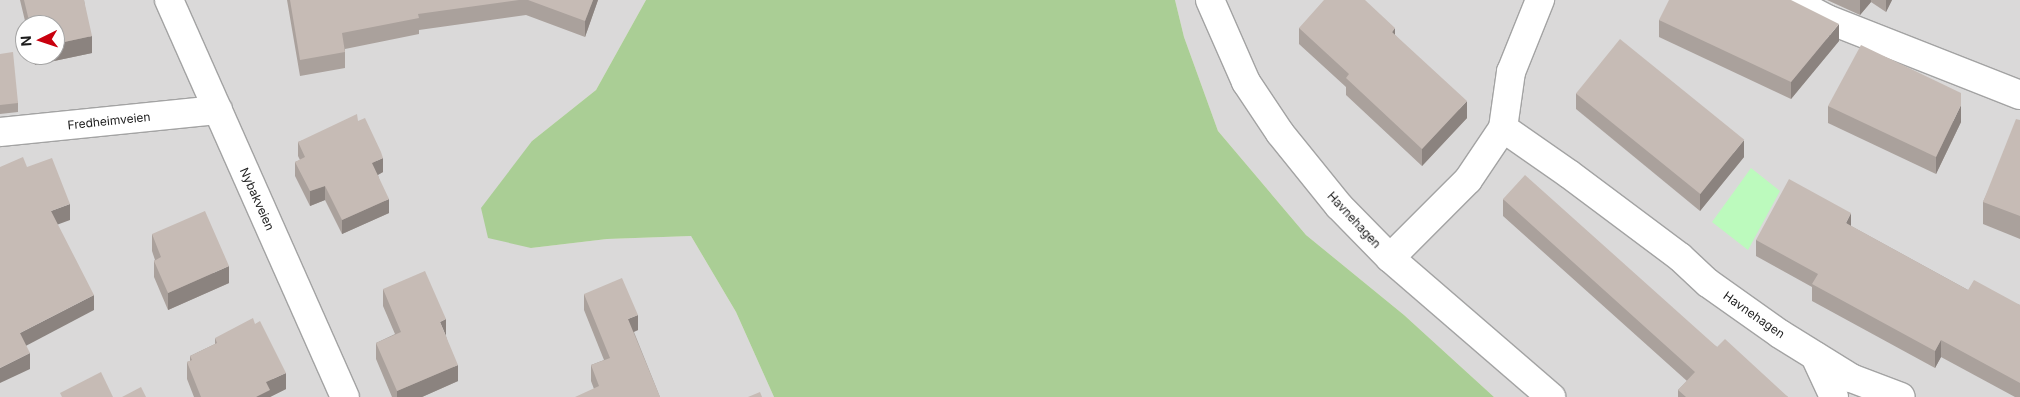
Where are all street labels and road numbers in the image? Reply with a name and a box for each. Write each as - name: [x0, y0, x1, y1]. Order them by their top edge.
- street label: Fredheimveien: [67, 109, 151, 133]
- street label: Nybakveien: [237, 165, 277, 233]
- street label: Havnehagen: [1324, 189, 1384, 251]
- street label: Havnehagen: [1721, 289, 1787, 341]

